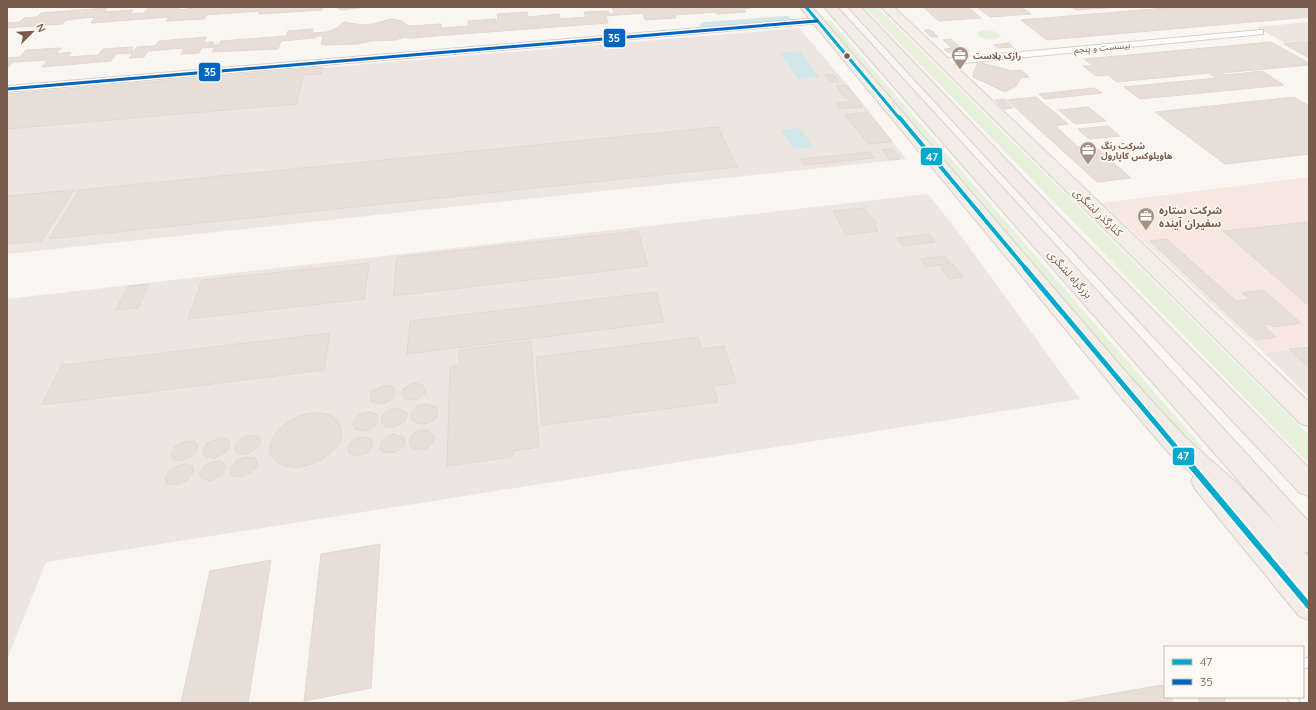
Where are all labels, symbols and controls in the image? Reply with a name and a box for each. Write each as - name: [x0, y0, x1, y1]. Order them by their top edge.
- north arrow: [12, 12, 52, 52]
- text: N: [33, 21, 49, 34]
- line badge: 35: [603, 28, 626, 48]
- text: 35: [608, 31, 620, 45]
- street label: بیسست و پنجم: [1073, 39, 1131, 57]
- office icon: رازک پلاست: [950, 45, 970, 70]
- place label: رازک پلاست: [973, 50, 1021, 62]
- unlabelled marker: [842, 51, 852, 61]
- line badge: 35: [198, 62, 221, 82]
- text: 35: [204, 65, 216, 79]
- office icon: شرکت رنگ هاویلوکس کاپارول: [1078, 140, 1098, 165]
- place label: شرکت رنگ هاویلوکس کاپارول: [1101, 140, 1173, 162]
- line badge: 47: [920, 147, 943, 166]
- text: 47: [926, 150, 938, 164]
- street label: کنارگذر لشگری: [1070, 185, 1126, 239]
- place label: شرکت ستاره سفیران آینده: [1159, 203, 1222, 230]
- office icon: شرکت ستاره سفیران آینده: [1136, 206, 1156, 231]
- street label: بزرگراه لشگری: [1045, 247, 1095, 301]
- line badge: 47: [1172, 447, 1195, 466]
- text: 47: [1177, 449, 1189, 463]
- legend: [1164, 646, 1304, 698]
- text: 47: [1200, 654, 1212, 669]
- text: 35: [1200, 674, 1213, 689]

